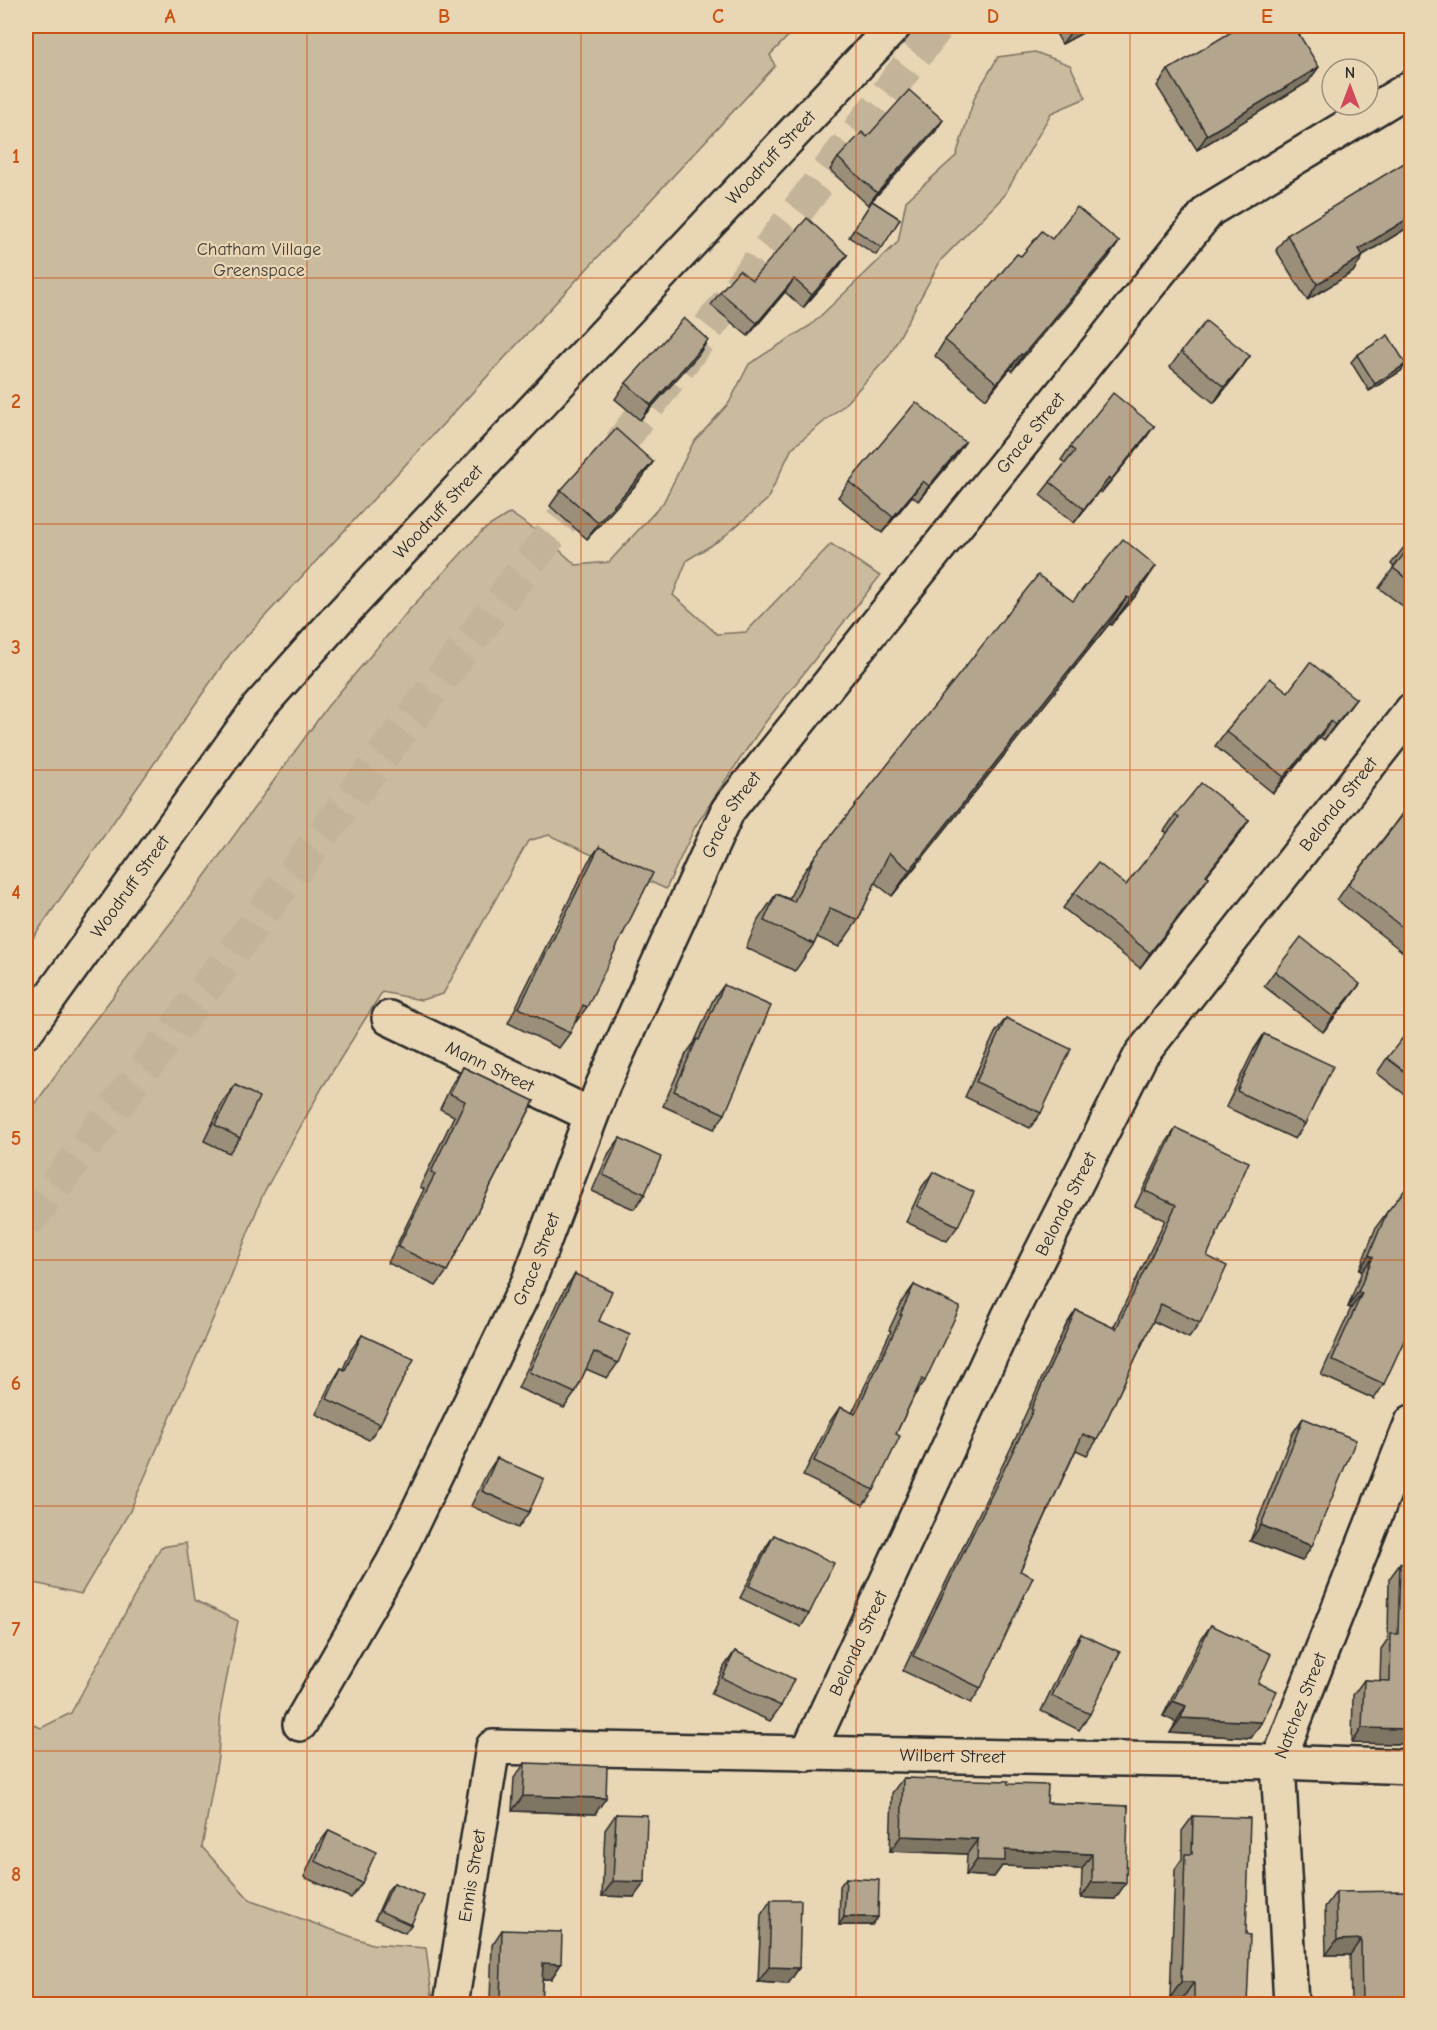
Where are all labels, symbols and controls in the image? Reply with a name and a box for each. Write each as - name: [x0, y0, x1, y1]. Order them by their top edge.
- text: A: [164, 5, 176, 28]
- text: B: [438, 5, 450, 28]
- text: C: [712, 5, 724, 28]
- text: D: [987, 5, 999, 28]
- text: E: [1261, 5, 1273, 28]
- north arrow: [1320, 57, 1380, 117]
- text: N: [1345, 64, 1355, 82]
- street label: Woodruff Street: [722, 105, 820, 209]
- text: 1: [12, 145, 20, 168]
- park label: Chatham Village Greenspace: [197, 239, 321, 281]
- street label: Grace Street: [992, 387, 1070, 478]
- text: 2: [11, 390, 21, 413]
- street label: Woodruff Street: [389, 460, 488, 563]
- text: 3: [11, 636, 21, 659]
- street label: Belonda Street: [1295, 752, 1382, 855]
- street label: Grace Street: [697, 767, 766, 861]
- street label: Woodruff Street: [86, 831, 174, 942]
- text: 4: [11, 881, 21, 904]
- street label: Mann Street: [442, 1036, 538, 1097]
- text: 5: [11, 1127, 21, 1150]
- street label: Belonda Street: [1031, 1148, 1101, 1259]
- street label: Grace Street: [508, 1209, 564, 1309]
- text: 6: [11, 1372, 21, 1395]
- street label: Belonda Street: [825, 1586, 892, 1699]
- text: 7: [12, 1618, 21, 1641]
- street label: Natchez Street: [1270, 1649, 1331, 1762]
- street label: Wilbert Street: [899, 1744, 1006, 1767]
- street label: Ennis Street: [454, 1827, 490, 1924]
- text: 8: [11, 1863, 21, 1886]

